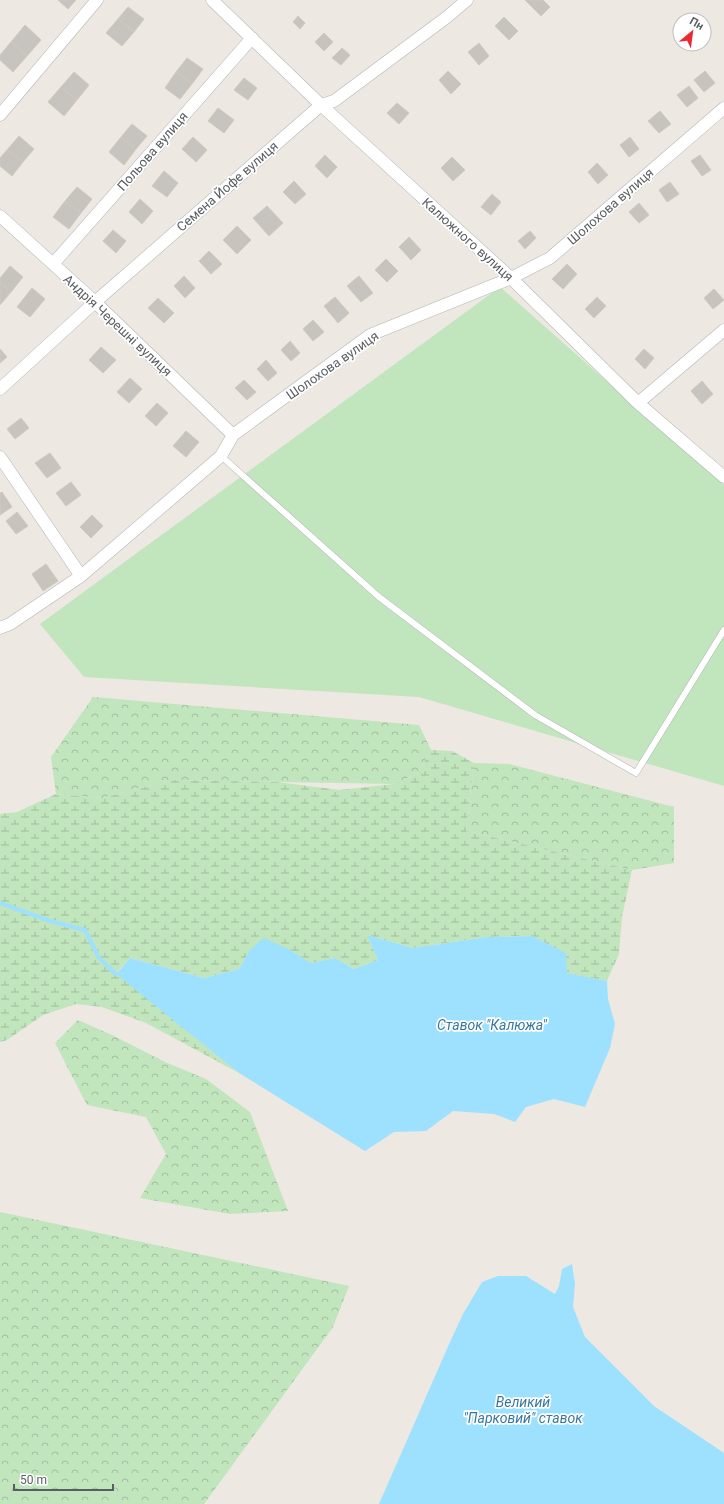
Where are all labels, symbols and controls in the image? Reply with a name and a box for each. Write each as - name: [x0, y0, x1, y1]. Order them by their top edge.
- north arrow: [672, 12, 712, 52]
- text: Пн: [687, 15, 706, 33]
- street label: Польова вулиця: [114, 109, 191, 194]
- street label: Семена Йофе вулиця: [174, 138, 281, 234]
- street label: Шолохова вулиця: [564, 165, 656, 248]
- street label: Калюжного вулиця: [419, 194, 516, 284]
- street label: Андрія Черешні вулиця: [61, 271, 175, 379]
- street label: Шолохова вулиця: [283, 328, 381, 403]
- water label: Ставок "Калюжа": [437, 1017, 548, 1033]
- water label: Великий "Парковий" ставок: [464, 1394, 583, 1426]
- scale bar: [14, 1466, 113, 1492]
- text: 50 m: [20, 1473, 47, 1487]

